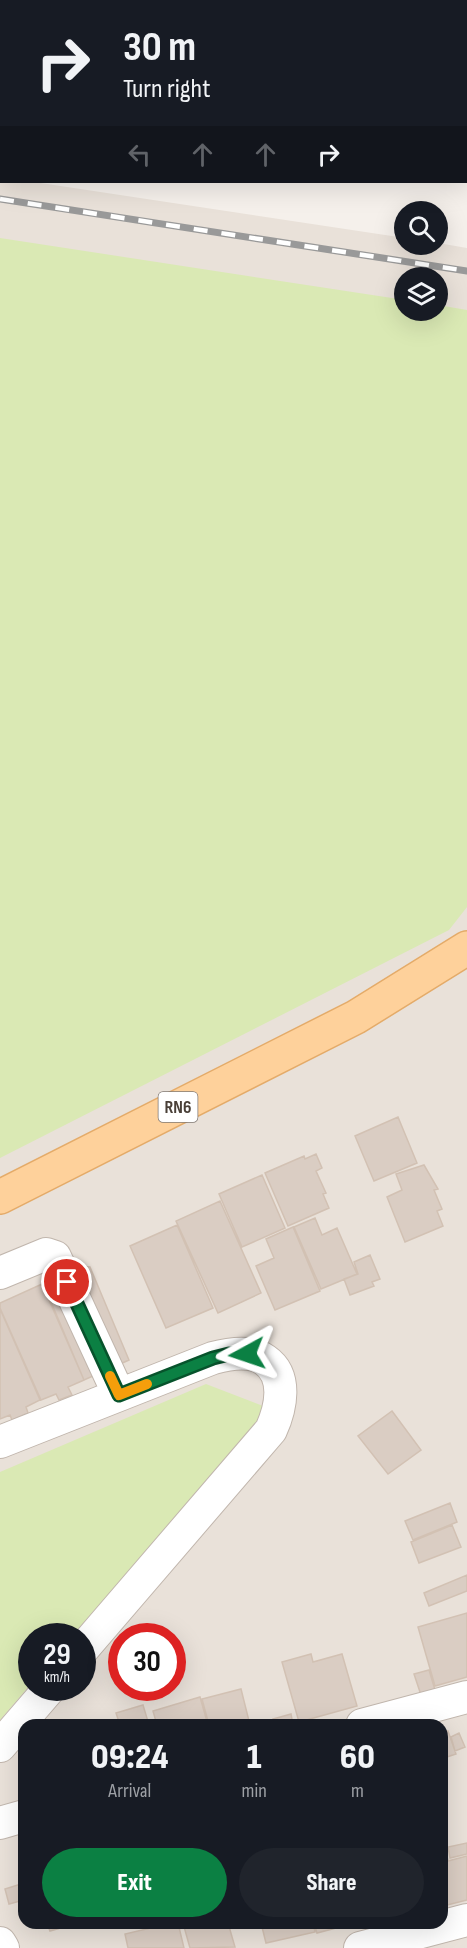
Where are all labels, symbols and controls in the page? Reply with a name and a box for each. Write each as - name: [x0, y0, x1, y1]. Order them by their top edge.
- text: 30 m: [123, 22, 196, 73]
- icon: right: [24, 24, 102, 102]
- text: Turn right: [123, 73, 210, 105]
- icon: left: [123, 138, 156, 171]
- icon: ahead: [186, 138, 219, 171]
- icon: ahead: [249, 138, 282, 171]
- icon: right: [312, 138, 345, 171]
- map controls: [394, 201, 448, 321]
- button: search: [394, 201, 448, 255]
- button: layers: [394, 267, 448, 321]
- road number: RN6: [158, 1092, 198, 1122]
- pin: [41, 1256, 92, 1307]
- icon: arrive: [50, 1265, 83, 1298]
- position arrow: [215, 1322, 279, 1386]
- speed limit sign: 30: [108, 1623, 186, 1701]
- text: 29: [43, 1637, 71, 1673]
- text: km/h: [44, 1668, 70, 1687]
- text: 09:24: [91, 1736, 169, 1779]
- text: 1: [247, 1736, 262, 1779]
- text: 60: [340, 1736, 375, 1779]
- text: Arrival: [108, 1779, 151, 1803]
- text: min: [242, 1779, 267, 1803]
- text: m: [351, 1779, 364, 1803]
- button: Exit: [42, 1848, 227, 1917]
- button: Share: [239, 1848, 424, 1917]

